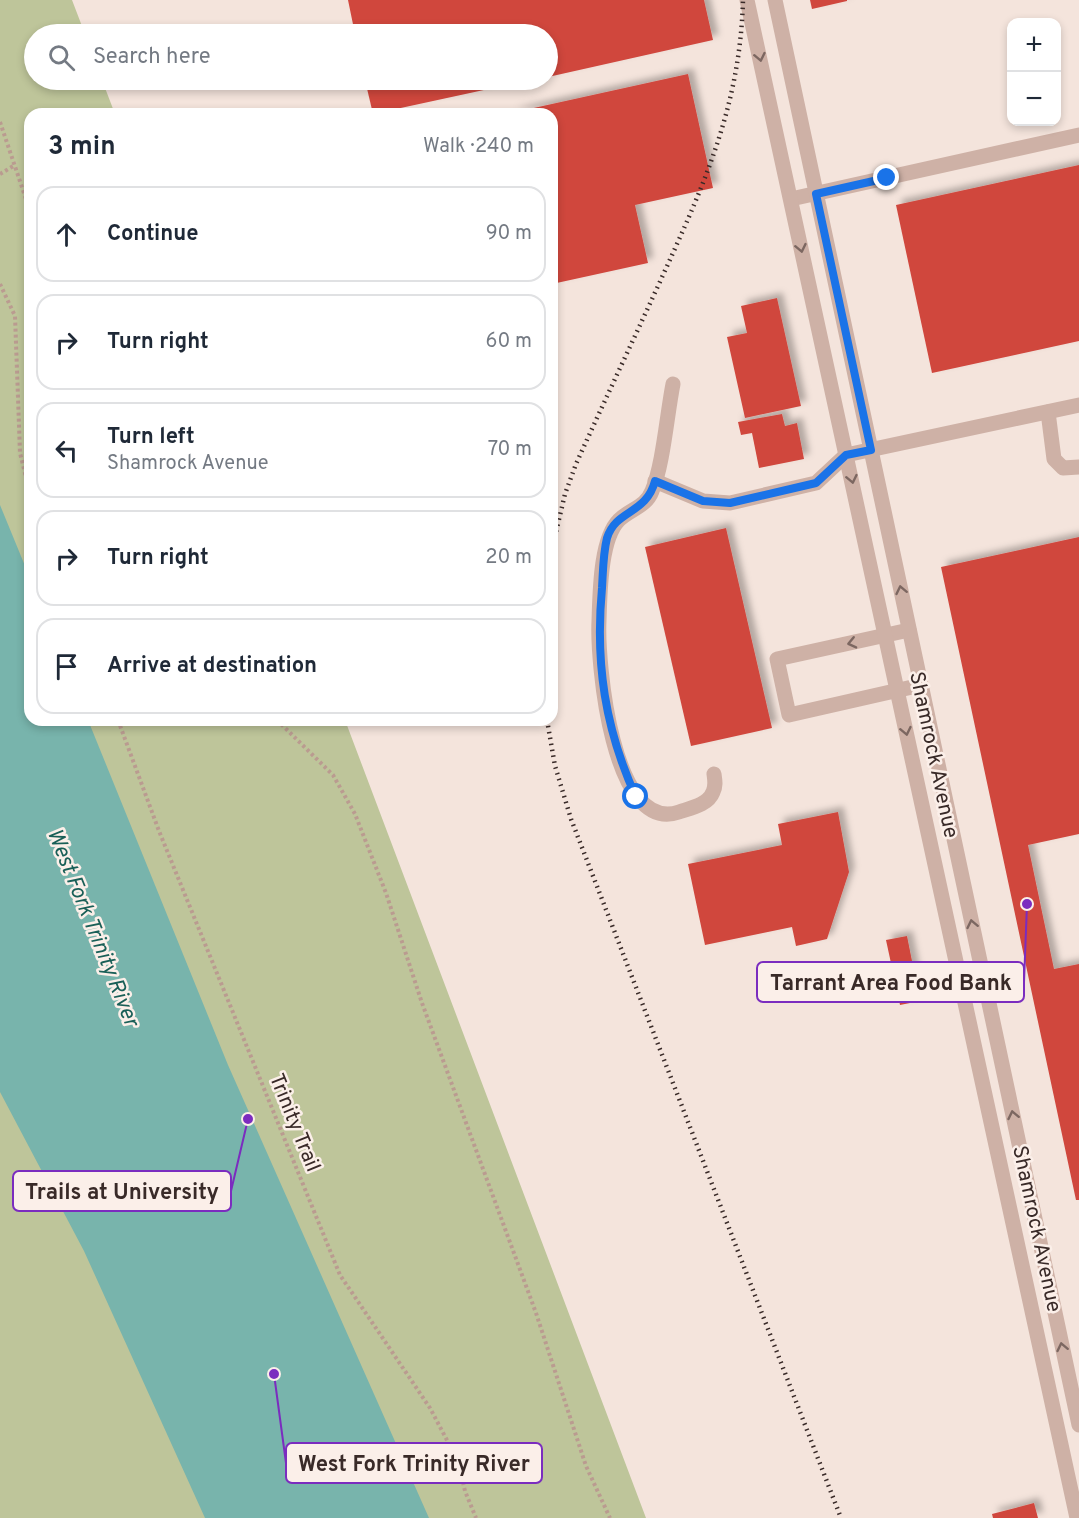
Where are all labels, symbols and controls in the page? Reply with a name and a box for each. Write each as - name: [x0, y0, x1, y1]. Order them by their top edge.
- map controls: [1007, 18, 1061, 126]
- button: +: [1007, 18, 1061, 72]
- search box: [24, 24, 558, 90]
- icon: search: [45, 41, 78, 74]
- text: Search here: [93, 44, 211, 71]
- one-way arrow: [753, 52, 766, 62]
- button: −: [1007, 72, 1061, 126]
- text: 3 min: [48, 131, 116, 164]
- text: Walk · 240 m: [423, 134, 534, 160]
- route end: [873, 164, 899, 190]
- icon: ahead: [50, 218, 83, 251]
- text: Continue: [107, 221, 198, 248]
- text: 90 m: [486, 221, 532, 247]
- one-way arrow: [794, 242, 807, 252]
- icon: right: [50, 326, 83, 359]
- text: Turn right: [107, 329, 209, 356]
- text: 60 m: [486, 329, 532, 355]
- text: Turn left: [107, 424, 195, 451]
- icon: left: [50, 434, 83, 467]
- text: 70 m: [488, 437, 532, 463]
- text: Shamrock Avenue: [107, 451, 268, 477]
- one-way arrow: [844, 474, 857, 484]
- icon: right: [50, 542, 83, 575]
- text: Turn right: [107, 545, 209, 572]
- text: 20 m: [485, 545, 532, 571]
- one-way arrow: [895, 585, 908, 595]
- one-way arrow: [847, 635, 857, 648]
- icon: arrive: [50, 650, 83, 683]
- text: Arrive at destination: [107, 653, 317, 680]
- street label: Shamrock Avenue: [902, 669, 964, 841]
- one-way arrow: [899, 726, 912, 736]
- route start: [622, 783, 648, 809]
- water label: West Fork Trinity River: [40, 825, 145, 1033]
- one-way arrow: [966, 920, 979, 930]
- callout: Tarrant Area Food Bank: [757, 962, 1024, 1002]
- text: Tarrant Area Food Bank: [770, 971, 1012, 998]
- street label: Trinity Trail: [262, 1070, 326, 1176]
- one-way arrow: [1007, 1110, 1020, 1120]
- street label: Shamrock Avenue: [1005, 1143, 1067, 1315]
- callout: Trails at University: [13, 1171, 231, 1211]
- text: Trails at University: [25, 1180, 219, 1207]
- one-way arrow: [1057, 1342, 1070, 1352]
- callout: West Fork Trinity River: [286, 1443, 542, 1483]
- text: West Fork Trinity River: [298, 1452, 530, 1479]

